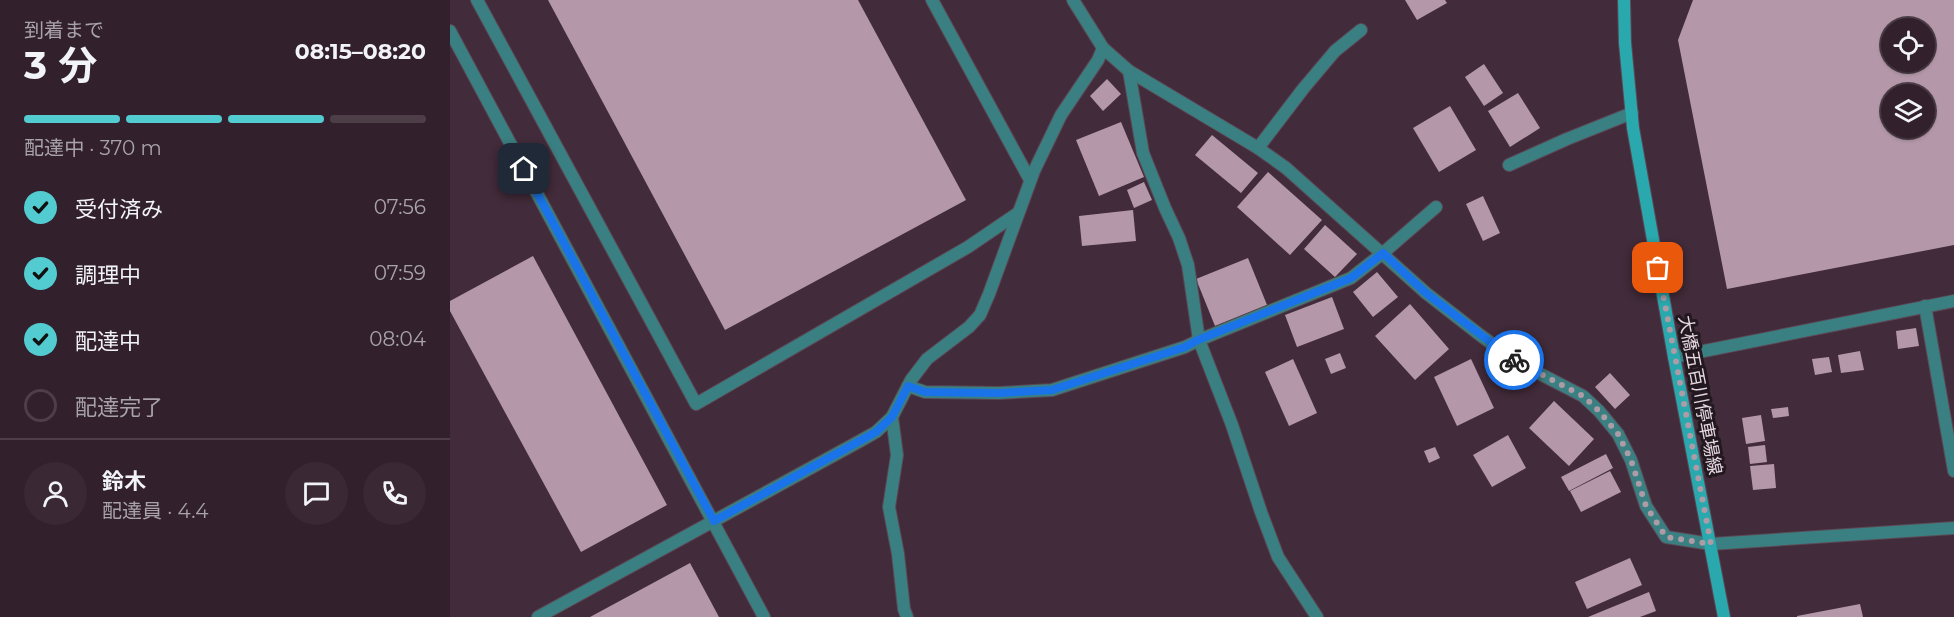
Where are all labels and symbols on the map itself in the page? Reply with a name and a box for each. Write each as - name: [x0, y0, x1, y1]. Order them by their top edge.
- pin: [498, 143, 549, 194]
- pin: [1632, 242, 1683, 293]
- street label: 大橋五百川停車場線: [1674, 313, 1726, 477]
- courier: [1484, 330, 1544, 390]

